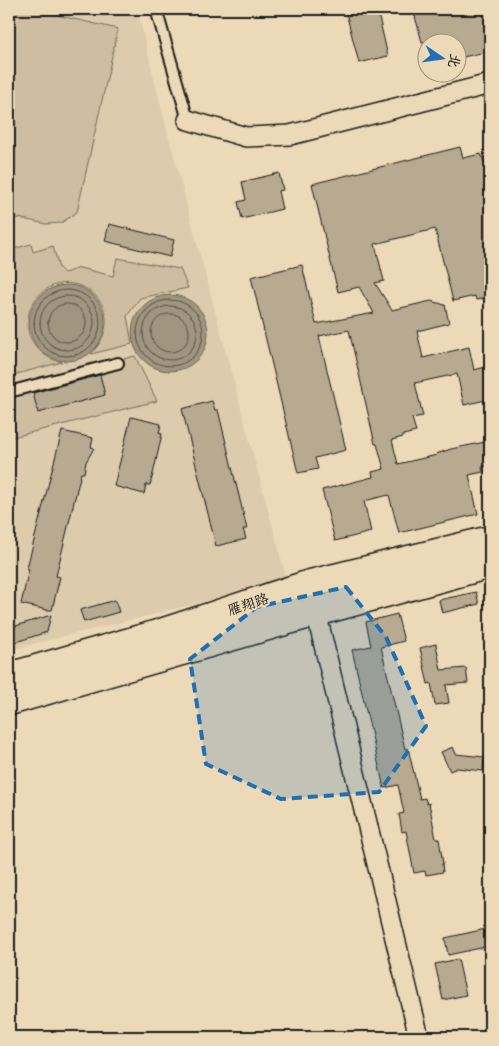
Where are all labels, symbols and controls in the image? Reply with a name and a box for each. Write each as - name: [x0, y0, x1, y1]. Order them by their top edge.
- north arrow: [416, 32, 466, 82]
- text: 北: [444, 52, 464, 70]
- street label: 雁翔路: [226, 590, 271, 619]

